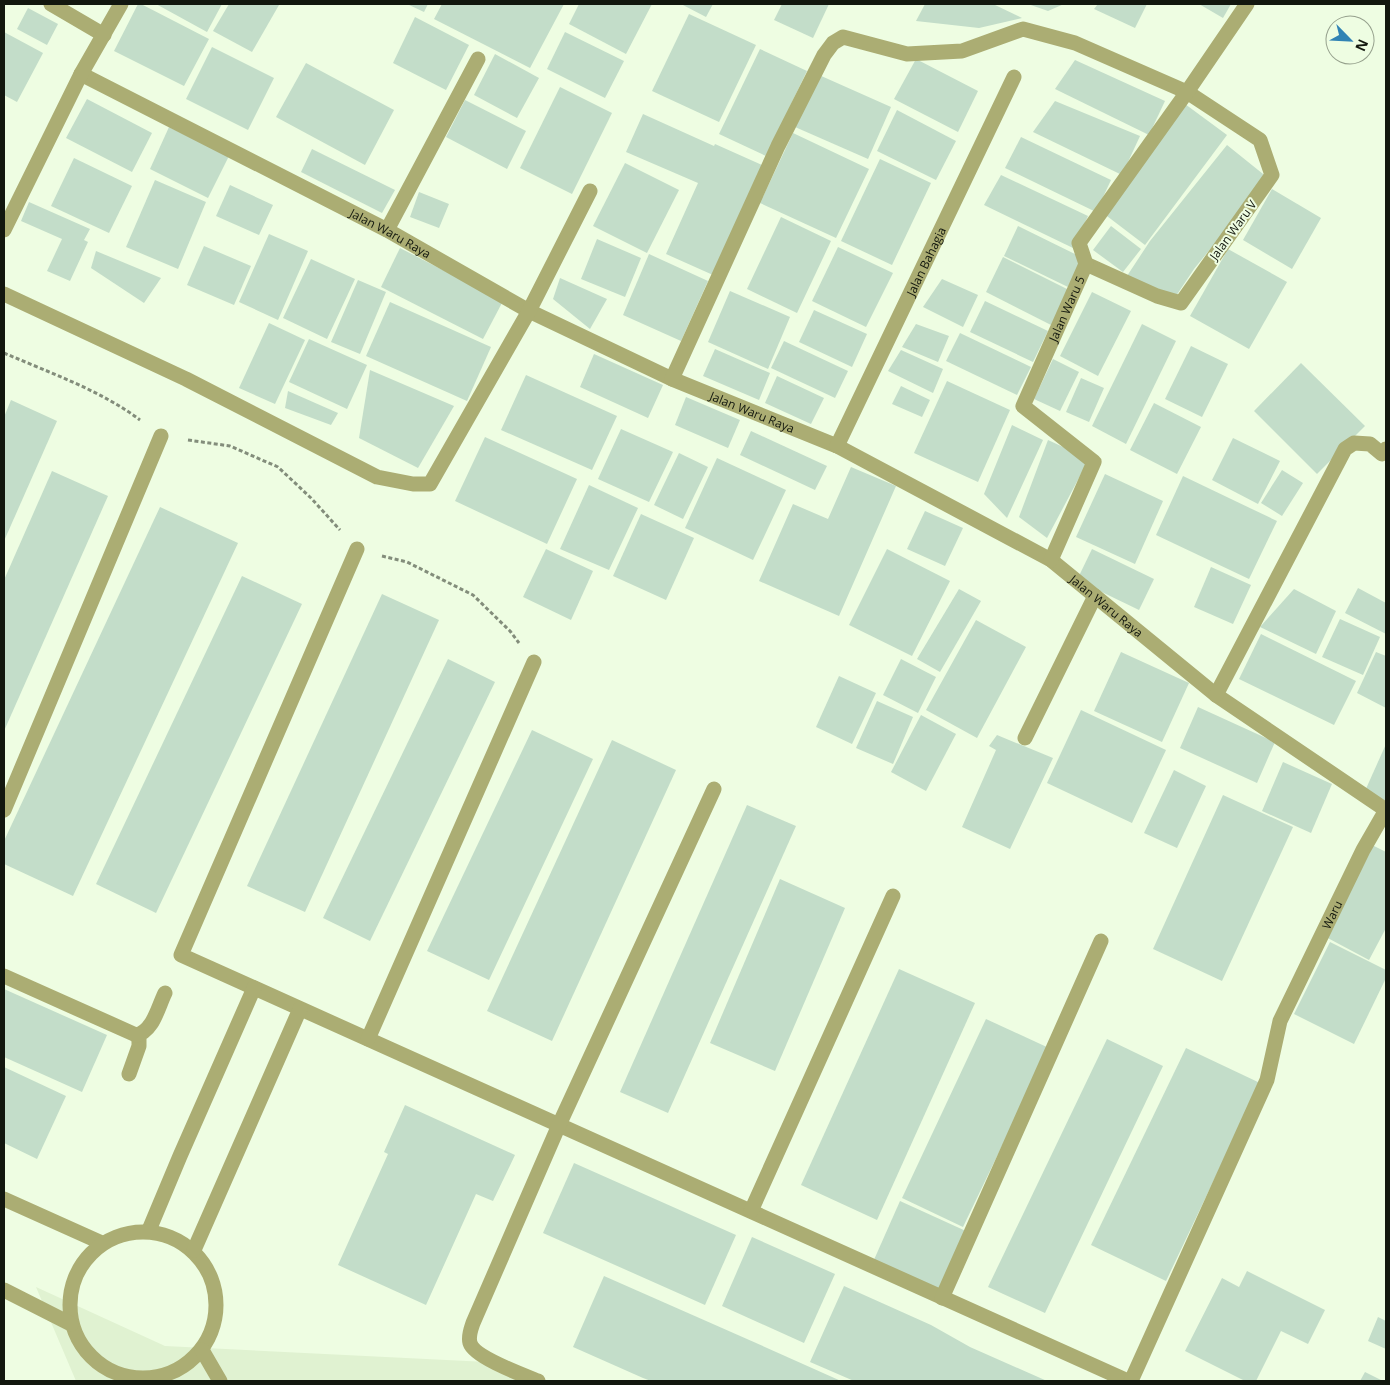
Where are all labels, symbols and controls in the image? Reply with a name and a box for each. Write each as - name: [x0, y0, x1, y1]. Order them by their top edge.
- north arrow: [1325, 15, 1375, 65]
- text: N: [1351, 36, 1373, 55]
- street label: Jalan Waru V: [1205, 196, 1261, 264]
- street label: Jalan Waru Raya: [346, 204, 434, 262]
- street label: Jalan Bahagia: [901, 224, 949, 299]
- street label: Jalan Waru 5: [1044, 273, 1088, 345]
- street label: Jalan Waru Raya: [707, 386, 797, 436]
- street label: Jalan Waru Raya: [1066, 570, 1147, 641]
- street label: Waru: [1317, 897, 1346, 932]

